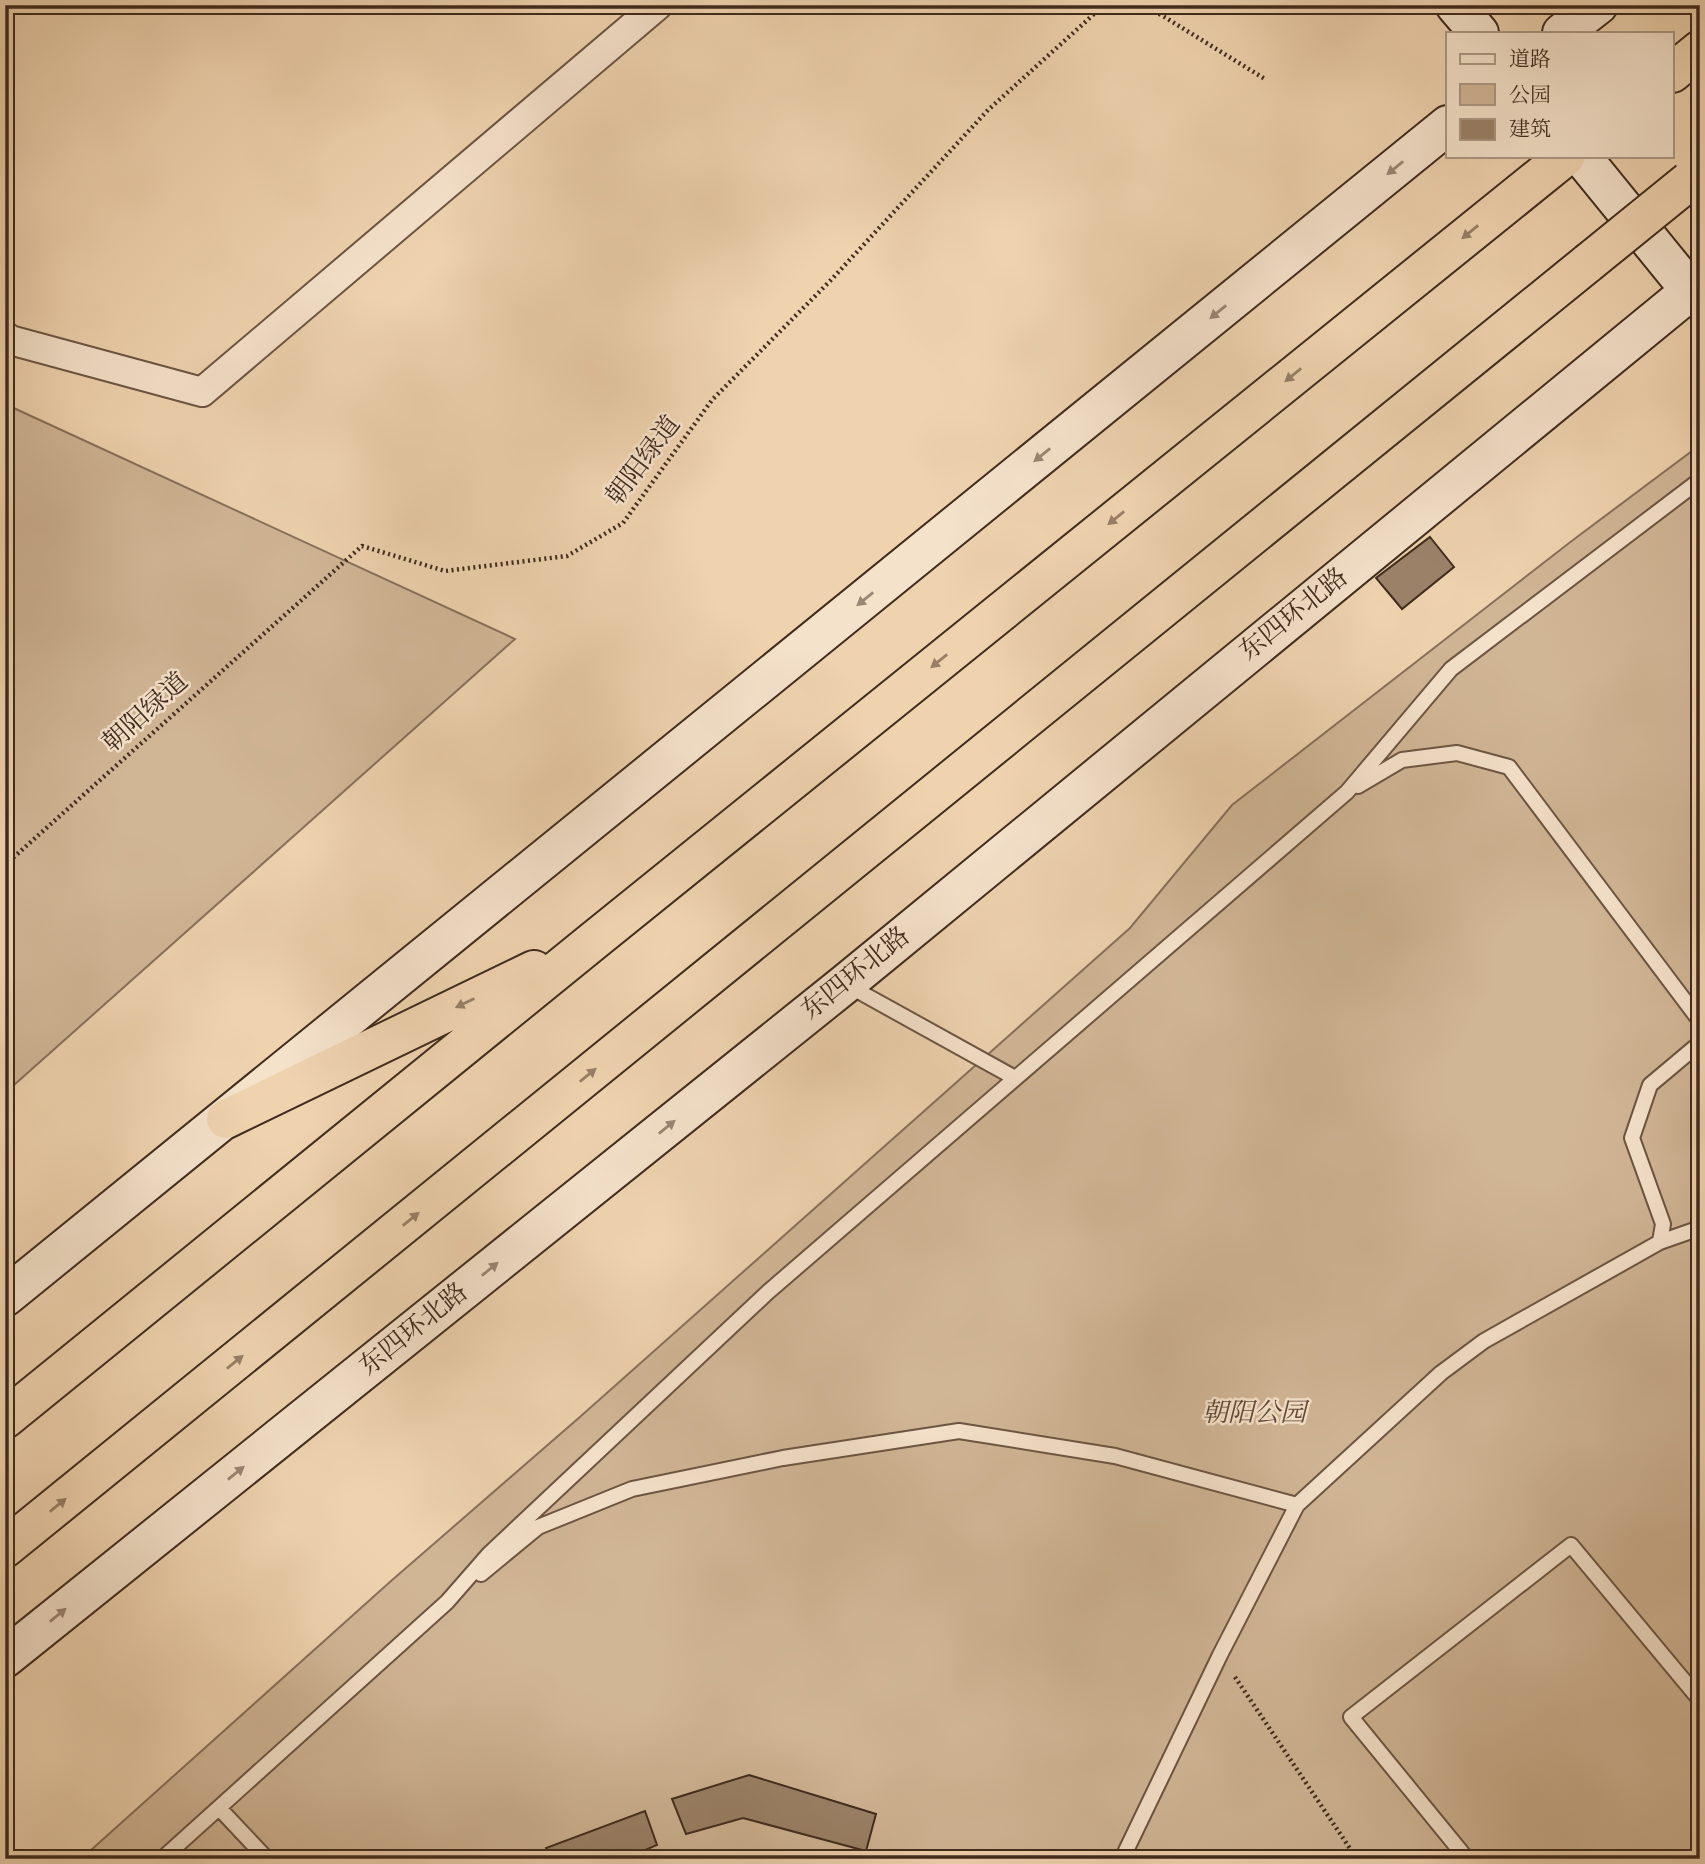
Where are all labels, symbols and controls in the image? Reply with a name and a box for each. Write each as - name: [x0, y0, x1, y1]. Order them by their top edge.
- legend: [1446, 32, 1674, 158]
- text: 道路: [1509, 48, 1551, 71]
- text: 公园: [1509, 84, 1551, 107]
- text: 建筑: [1509, 118, 1551, 141]
- one-way arrow: [1386, 160, 1403, 175]
- one-way arrow: [1461, 225, 1479, 240]
- one-way arrow: [1210, 304, 1228, 319]
- one-way arrow: [1284, 368, 1302, 383]
- street label: 朝阳绿道: [601, 410, 686, 510]
- one-way arrow: [1033, 448, 1051, 463]
- one-way arrow: [1107, 511, 1125, 526]
- street label: 东四环北路: [1234, 562, 1353, 666]
- one-way arrow: [857, 591, 874, 606]
- one-way arrow: [930, 654, 948, 669]
- street label: 朝阳绿道: [97, 667, 193, 757]
- street label: 东四环北路: [796, 921, 915, 1025]
- one-way arrow: [455, 998, 475, 1009]
- one-way arrow: [579, 1068, 597, 1083]
- one-way arrow: [658, 1120, 676, 1134]
- one-way arrow: [402, 1211, 420, 1226]
- one-way arrow: [481, 1262, 498, 1277]
- street label: 东四环北路: [354, 1277, 473, 1381]
- one-way arrow: [226, 1355, 243, 1370]
- park label: 朝阳公园: [1202, 1399, 1310, 1427]
- one-way arrow: [227, 1466, 244, 1481]
- one-way arrow: [49, 1498, 67, 1513]
- one-way arrow: [49, 1608, 67, 1623]

